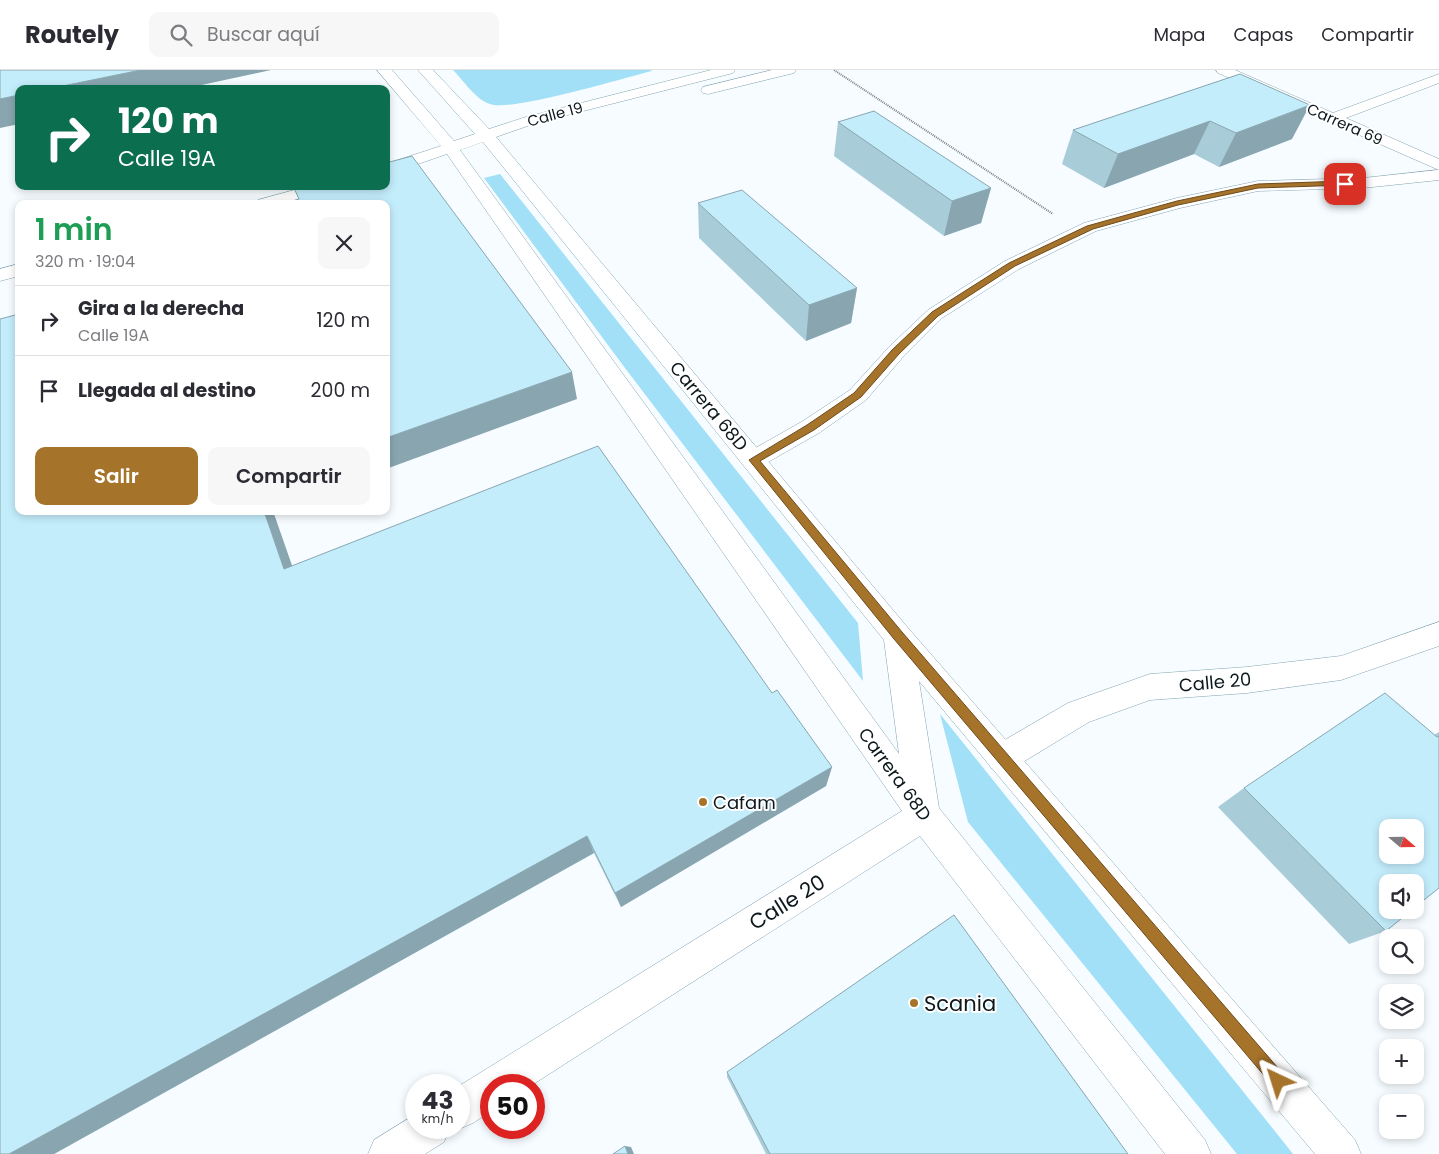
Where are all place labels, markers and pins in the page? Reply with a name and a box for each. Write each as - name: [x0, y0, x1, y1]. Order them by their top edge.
- pin: [1324, 163, 1366, 205]
- place label: Cafam: [713, 790, 776, 815]
- marker: Cafam: [697, 796, 709, 808]
- place label: Scania: [924, 989, 996, 1018]
- marker: Scania: [908, 997, 920, 1009]

